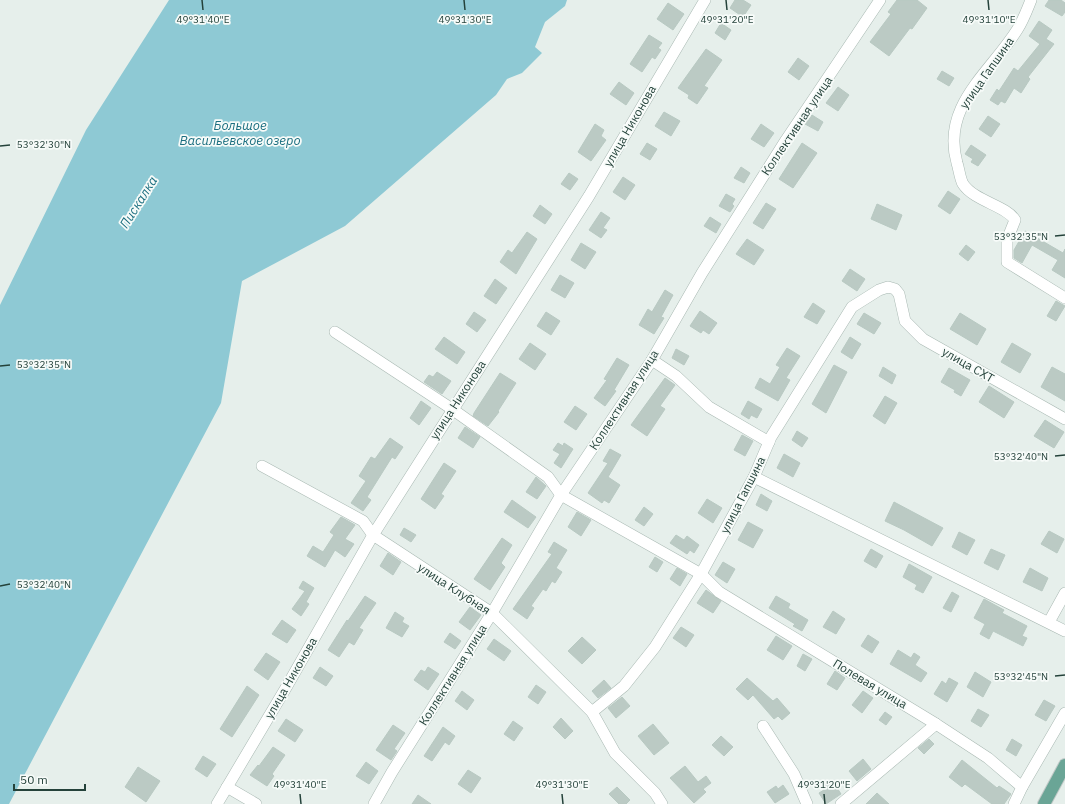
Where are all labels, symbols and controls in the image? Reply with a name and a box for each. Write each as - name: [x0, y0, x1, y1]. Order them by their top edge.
- text: 49°31'40"E: [176, 13, 230, 26]
- text: 49°31'30"E: [438, 13, 492, 26]
- text: 49°31'20"E: [700, 13, 754, 26]
- text: 49°31'10"E: [962, 13, 1016, 26]
- street label: улица Гапшина: [956, 33, 1017, 112]
- street label: Коллективная улица: [758, 73, 836, 178]
- street label: улица Никонова: [600, 82, 659, 169]
- water label: Большое Васильевское озеро: [179, 117, 301, 149]
- text: 53°32'30"N: [17, 138, 71, 151]
- water label: Пискалка: [116, 173, 161, 231]
- text: 53°32'35"N: [994, 230, 1048, 243]
- street label: улица СХТ: [939, 344, 997, 386]
- street label: Коллективная улица: [586, 346, 662, 453]
- street label: улица Никонова: [426, 357, 489, 442]
- text: 53°32'35"N: [17, 358, 71, 371]
- text: 53°32'40"N: [994, 450, 1048, 463]
- street label: улица Гапшина: [717, 453, 769, 536]
- street label: улица Клубная: [415, 560, 493, 618]
- text: 53°32'40"N: [17, 578, 71, 591]
- street label: Коллективная улица: [415, 621, 490, 728]
- street label: улица Никонова: [261, 634, 320, 721]
- street label: Полевая улица: [830, 656, 911, 712]
- text: 53°32'45"N: [994, 670, 1048, 683]
- scale bar: [14, 766, 85, 792]
- text: 50 m: [20, 772, 48, 787]
- text: 49°31'40"E: [273, 778, 327, 791]
- text: 49°31'30"E: [535, 778, 589, 791]
- text: 49°31'20"E: [797, 778, 851, 791]

